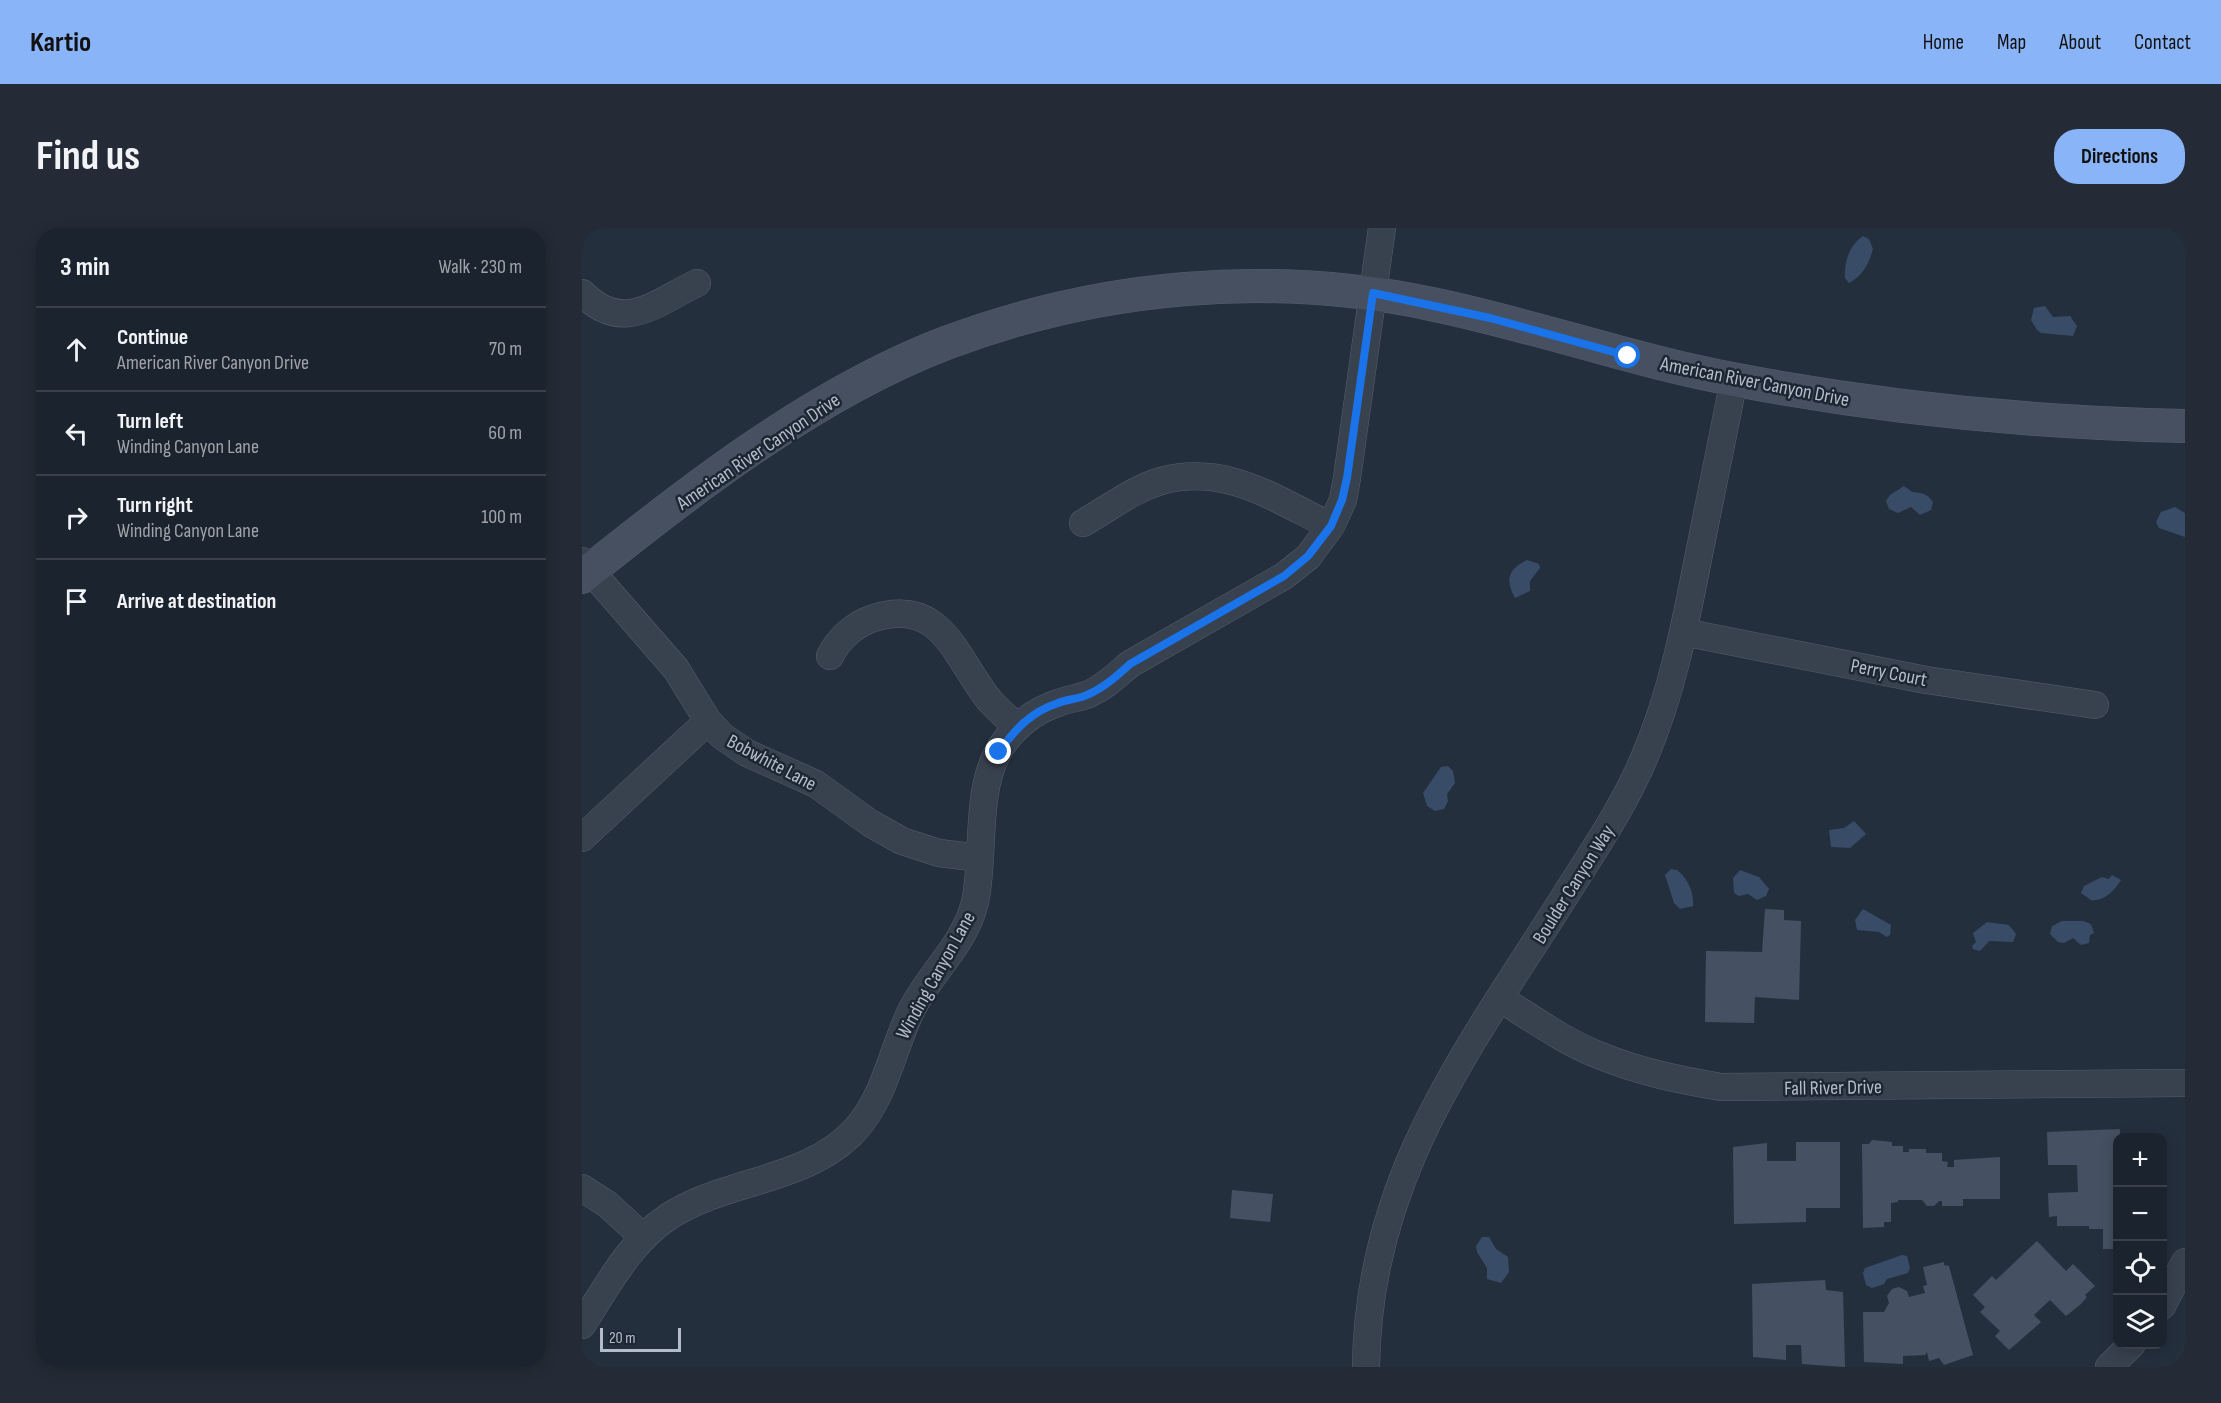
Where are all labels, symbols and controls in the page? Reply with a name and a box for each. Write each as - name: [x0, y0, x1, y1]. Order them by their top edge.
- text: Kartio: [30, 26, 91, 59]
- text: Home: [1923, 30, 1964, 55]
- text: Map: [1997, 30, 2026, 55]
- text: About: [2059, 30, 2101, 55]
- text: Contact: [2134, 30, 2191, 55]
- button: Directions: [2054, 129, 2185, 184]
- text: Find us: [36, 131, 140, 182]
- text: 3 min: [60, 252, 110, 283]
- text: Walk · 230 m: [439, 255, 522, 279]
- text: Continue: [117, 324, 188, 351]
- icon: ahead: [60, 333, 93, 366]
- text: 70 m: [489, 337, 522, 361]
- route start: [1614, 342, 1640, 368]
- text: American River Canyon Drive: [117, 351, 309, 375]
- street label: American River Canyon Drive: [1657, 352, 1851, 412]
- street label: American River Canyon Drive: [671, 388, 845, 516]
- text: Turn left: [117, 408, 183, 435]
- icon: left: [60, 417, 93, 450]
- text: 60 m: [488, 421, 522, 445]
- text: Winding Canyon Lane: [117, 435, 259, 459]
- text: Turn right: [117, 492, 193, 519]
- icon: right: [60, 501, 93, 534]
- text: 100 m: [481, 505, 522, 529]
- text: Winding Canyon Lane: [117, 519, 259, 543]
- icon: arrive: [60, 585, 93, 618]
- text: Arrive at destination: [117, 588, 276, 615]
- street label: Perry Court: [1849, 654, 1929, 692]
- street label: Bobwhite Lane: [723, 729, 820, 796]
- route end: [985, 738, 1011, 764]
- street label: Boulder Canyon Way: [1528, 820, 1620, 948]
- street label: Winding Canyon Lane: [891, 908, 981, 1043]
- street label: Fall River Drive: [1784, 1075, 1882, 1101]
- map controls: [2113, 1133, 2167, 1349]
- button: +: [2113, 1133, 2167, 1187]
- button: −: [2113, 1187, 2167, 1241]
- button: locate: [2113, 1241, 2167, 1295]
- button: layers: [2113, 1295, 2167, 1349]
- scale bar: [600, 1325, 681, 1352]
- text: 20 m: [609, 1329, 636, 1348]

